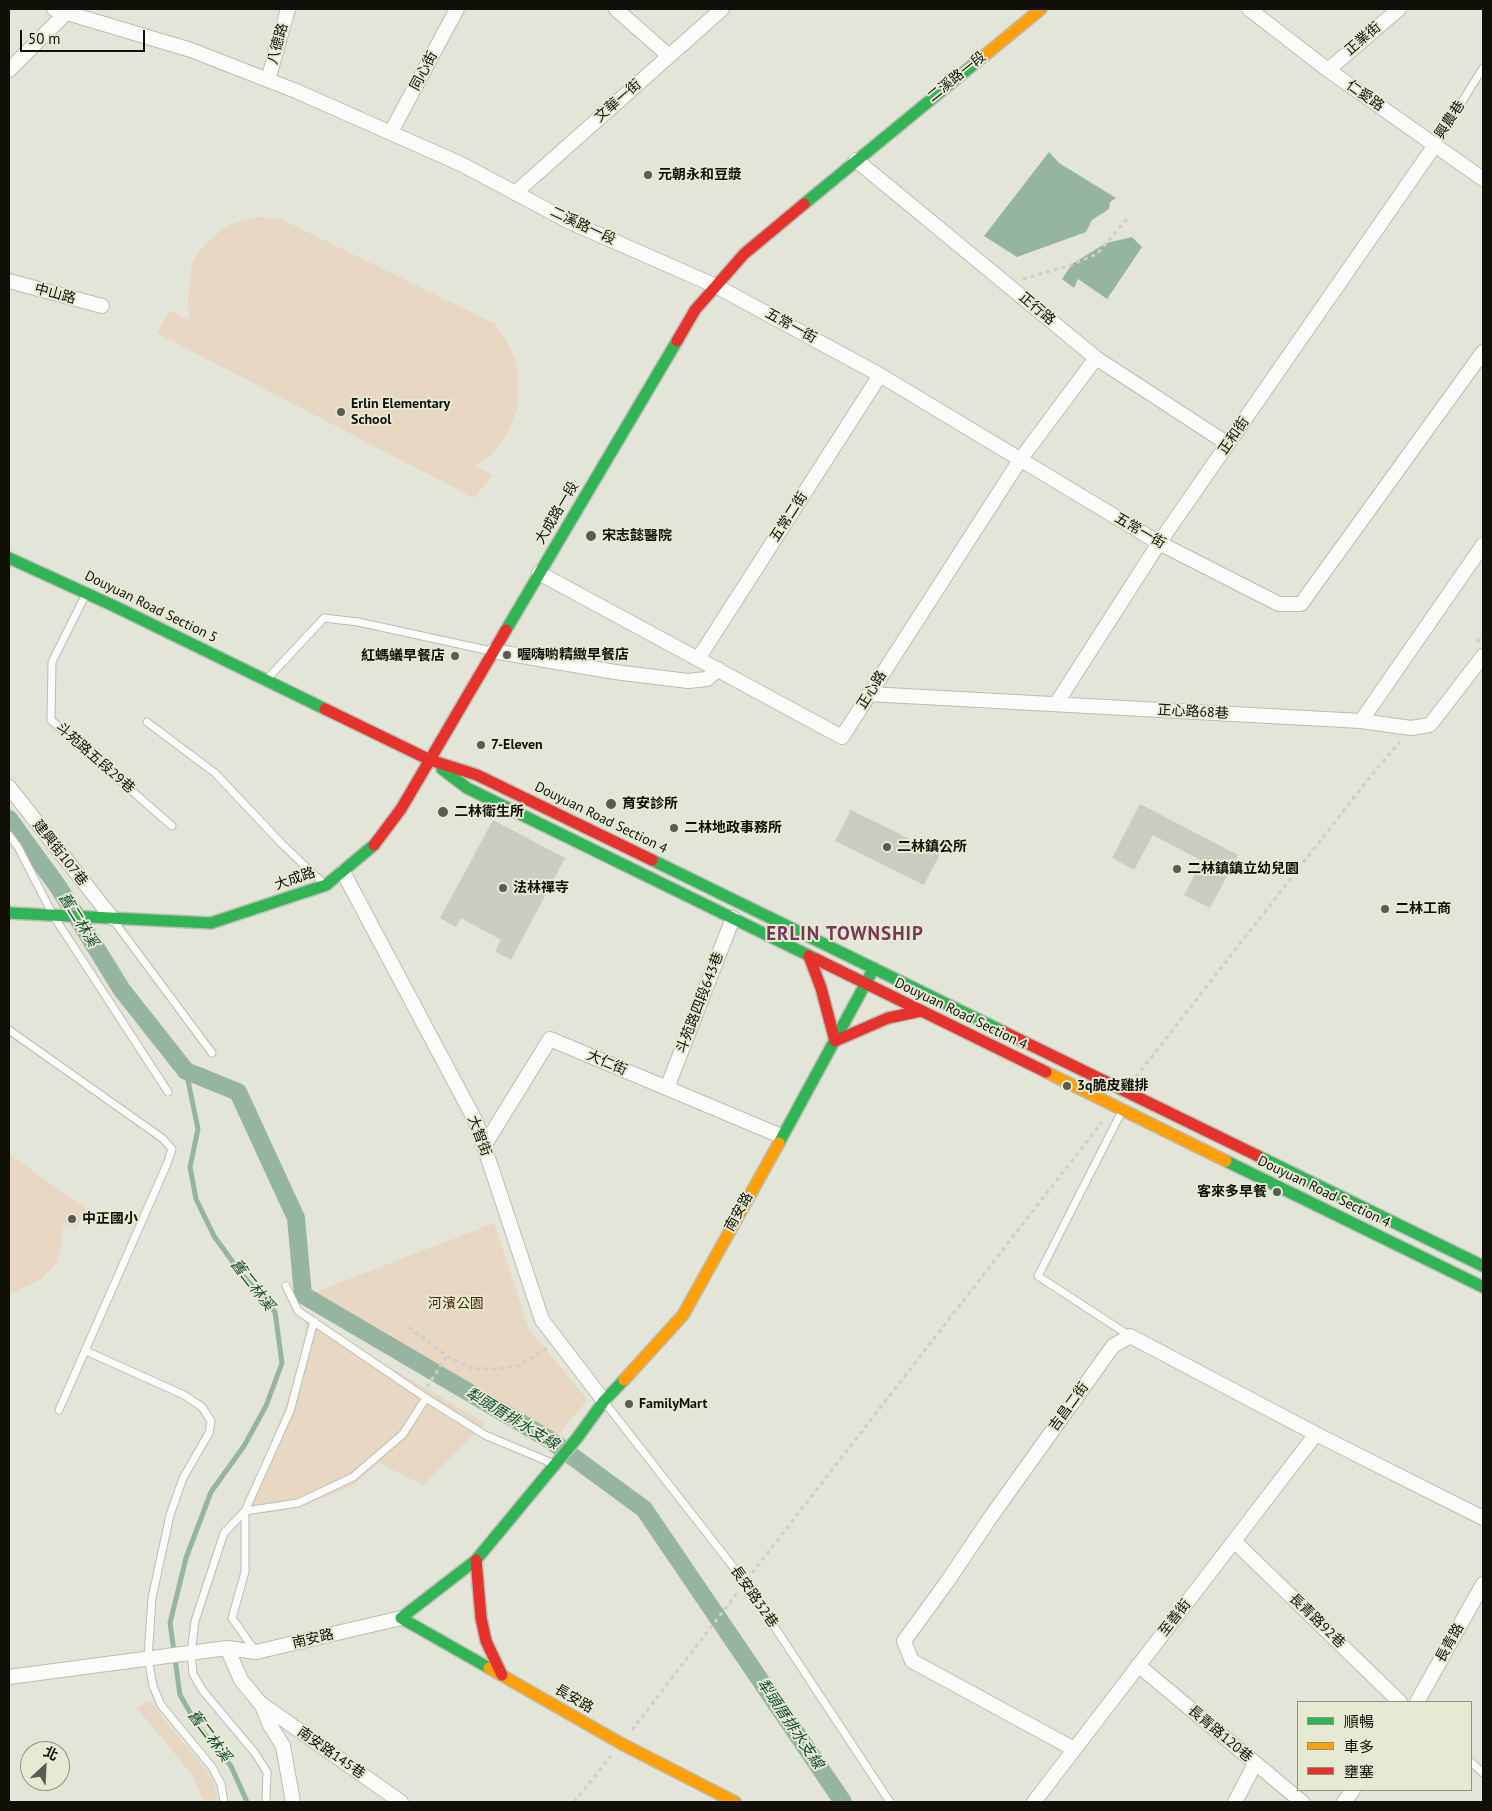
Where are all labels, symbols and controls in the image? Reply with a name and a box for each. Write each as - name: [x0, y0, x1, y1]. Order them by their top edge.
- street label: 正業街: [1342, 19, 1384, 59]
- scale bar: [22, 20, 148, 52]
- street label: 八德路: [264, 22, 292, 66]
- text: 50 m: [28, 29, 61, 48]
- street label: 二溪路一段: [925, 48, 989, 106]
- street label: 同心街: [407, 49, 441, 93]
- street label: 文華一街: [591, 76, 645, 126]
- street label: 仁愛路: [1343, 77, 1387, 115]
- street label: 興農巷: [1432, 98, 1468, 142]
- place label: 元朝永和豆漿: [658, 167, 742, 183]
- marker: 元朝永和豆漿: [642, 169, 654, 181]
- street label: 二溪路一段: [548, 204, 618, 248]
- street label: 中山路: [33, 280, 77, 308]
- street label: 正行路: [1016, 289, 1058, 329]
- street label: 五常一街: [762, 305, 820, 347]
- place label: Erlin Elementary School: [351, 396, 450, 428]
- marker: Erlin Elementary School: [335, 406, 347, 418]
- street label: 正和街: [1215, 414, 1253, 458]
- street label: 大成路一段: [532, 479, 582, 547]
- street label: 五常二街: [767, 489, 811, 545]
- street label: 五常一街: [1112, 510, 1168, 552]
- place label: 宋志懿醫院: [602, 528, 672, 544]
- marker: 宋志懿醫院: [584, 529, 598, 543]
- street label: Douyuan Road Section 5: [82, 568, 220, 646]
- place label: 喔嗨喲精緻早餐店: [517, 647, 629, 663]
- place label: 紅螞蟻早餐店: [361, 648, 445, 664]
- marker: 喔嗨喲精緻早餐店: [501, 649, 513, 661]
- marker: 紅螞蟻早餐店: [449, 650, 461, 662]
- street label: 正心路: [854, 668, 890, 712]
- street label: 正心路68巷: [1157, 702, 1229, 722]
- street label: 斗苑路五段29巷: [52, 719, 138, 797]
- place label: 7-Eleven: [491, 737, 543, 753]
- marker: 7-Eleven: [475, 739, 487, 751]
- street label: Douyuan Road Section 4: [532, 779, 670, 857]
- place label: 育安診所: [622, 796, 678, 812]
- marker: 育安診所: [604, 797, 618, 811]
- place label: 二林衛生所: [454, 804, 524, 820]
- marker: 二林衛生所: [436, 805, 450, 819]
- street label: 建興街107巷: [29, 817, 91, 889]
- place label: 二林地政事務所: [684, 820, 782, 836]
- marker: 二林地政事務所: [668, 822, 680, 834]
- place label: 二林鎮公所: [897, 839, 967, 855]
- marker: 二林鎮公所: [881, 841, 893, 853]
- place label: 二林鎮鎮立幼兒園: [1187, 861, 1299, 877]
- marker: 二林鎮鎮立幼兒園: [1171, 863, 1183, 875]
- street label: 大成路: [272, 864, 318, 894]
- place label: 法林禪寺: [513, 880, 569, 896]
- marker: 法林禪寺: [497, 882, 509, 894]
- water label: 舊二林溪: [54, 890, 102, 950]
- place label: 二林工商: [1395, 901, 1451, 917]
- marker: 二林工商: [1379, 903, 1391, 915]
- district label: ERLIN TOWNSHIP: [764, 924, 926, 946]
- street label: 斗苑路四段643巷: [673, 950, 727, 1056]
- street label: Douyuan Road Section 4: [892, 975, 1030, 1053]
- street label: 大仁街: [584, 1047, 630, 1079]
- place label: 3q脆皮雞排: [1077, 1078, 1148, 1094]
- marker: 3q脆皮雞排: [1061, 1080, 1073, 1092]
- street label: 大智街: [464, 1113, 494, 1159]
- street label: Douyuan Road Section 4: [1255, 1153, 1393, 1231]
- place label: 客來多早餐: [1197, 1184, 1267, 1200]
- marker: 客來多早餐: [1271, 1186, 1283, 1198]
- street label: 南安路: [721, 1190, 757, 1234]
- place label: 中正國小: [82, 1211, 138, 1227]
- marker: 中正國小: [66, 1213, 78, 1225]
- water label: 舊二林溪: [226, 1256, 278, 1314]
- park label: 河濱公園: [428, 1296, 484, 1312]
- street label: 吉昌二街: [1046, 1379, 1092, 1435]
- water label: 犁頭厝排水支線: [462, 1384, 562, 1454]
- place label: FamilyMart: [639, 1396, 707, 1412]
- marker: FamilyMart: [623, 1398, 635, 1410]
- street label: 長安路32巷: [727, 1563, 781, 1631]
- street label: 長青路92巷: [1286, 1590, 1348, 1652]
- street label: 至善街: [1155, 1596, 1195, 1640]
- street label: 長青路: [1432, 1621, 1468, 1665]
- street label: 南安路: [291, 1626, 335, 1652]
- water label: 犁頭厝排水支線: [753, 1675, 827, 1773]
- street label: 長安路: [552, 1681, 596, 1717]
- legend: [1297, 1701, 1472, 1791]
- street label: 長青路120巷: [1184, 1702, 1256, 1766]
- water label: 舊二林溪: [184, 1707, 234, 1765]
- text: 順暢: [1344, 1712, 1374, 1731]
- street label: 南安路145巷: [294, 1723, 368, 1783]
- text: 車多: [1344, 1737, 1374, 1756]
- north arrow: [20, 1741, 70, 1791]
- text: 北: [41, 1742, 61, 1764]
- text: 壅塞: [1344, 1762, 1374, 1781]

